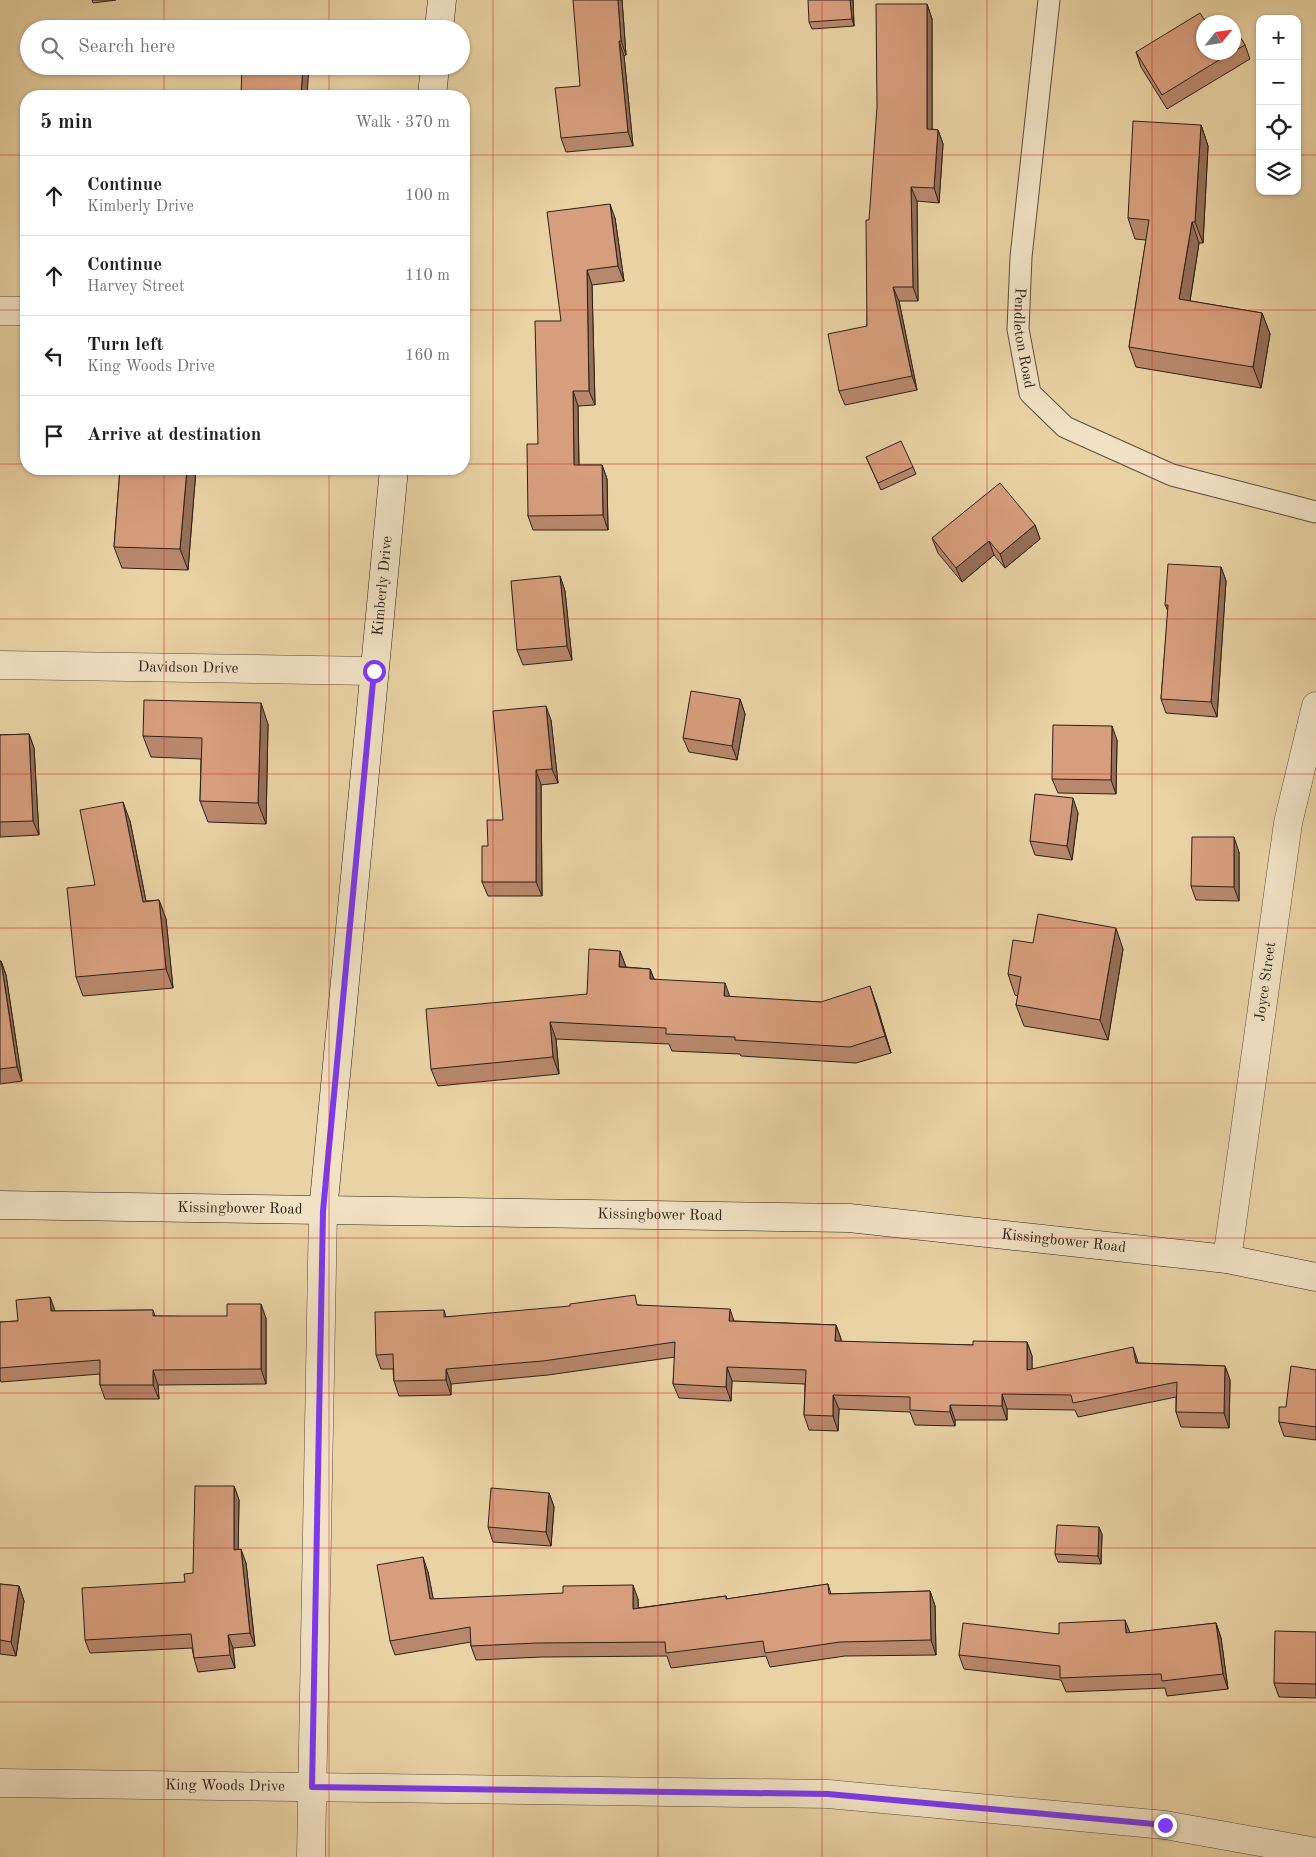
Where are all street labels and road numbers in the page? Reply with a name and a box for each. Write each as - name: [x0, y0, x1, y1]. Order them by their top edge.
- street label: Pendleton Road: [1010, 287, 1037, 390]
- street label: Kimberly Drive: [371, 535, 395, 637]
- street label: Davidson Drive: [137, 660, 239, 676]
- street label: Joyce Street: [1253, 941, 1279, 1022]
- street label: Kissingbower Road: [177, 1200, 303, 1217]
- street label: Kissingbower Road: [597, 1207, 723, 1224]
- street label: Kissingbower Road: [1001, 1227, 1127, 1256]
- street label: King Woods Drive: [165, 1778, 285, 1794]

